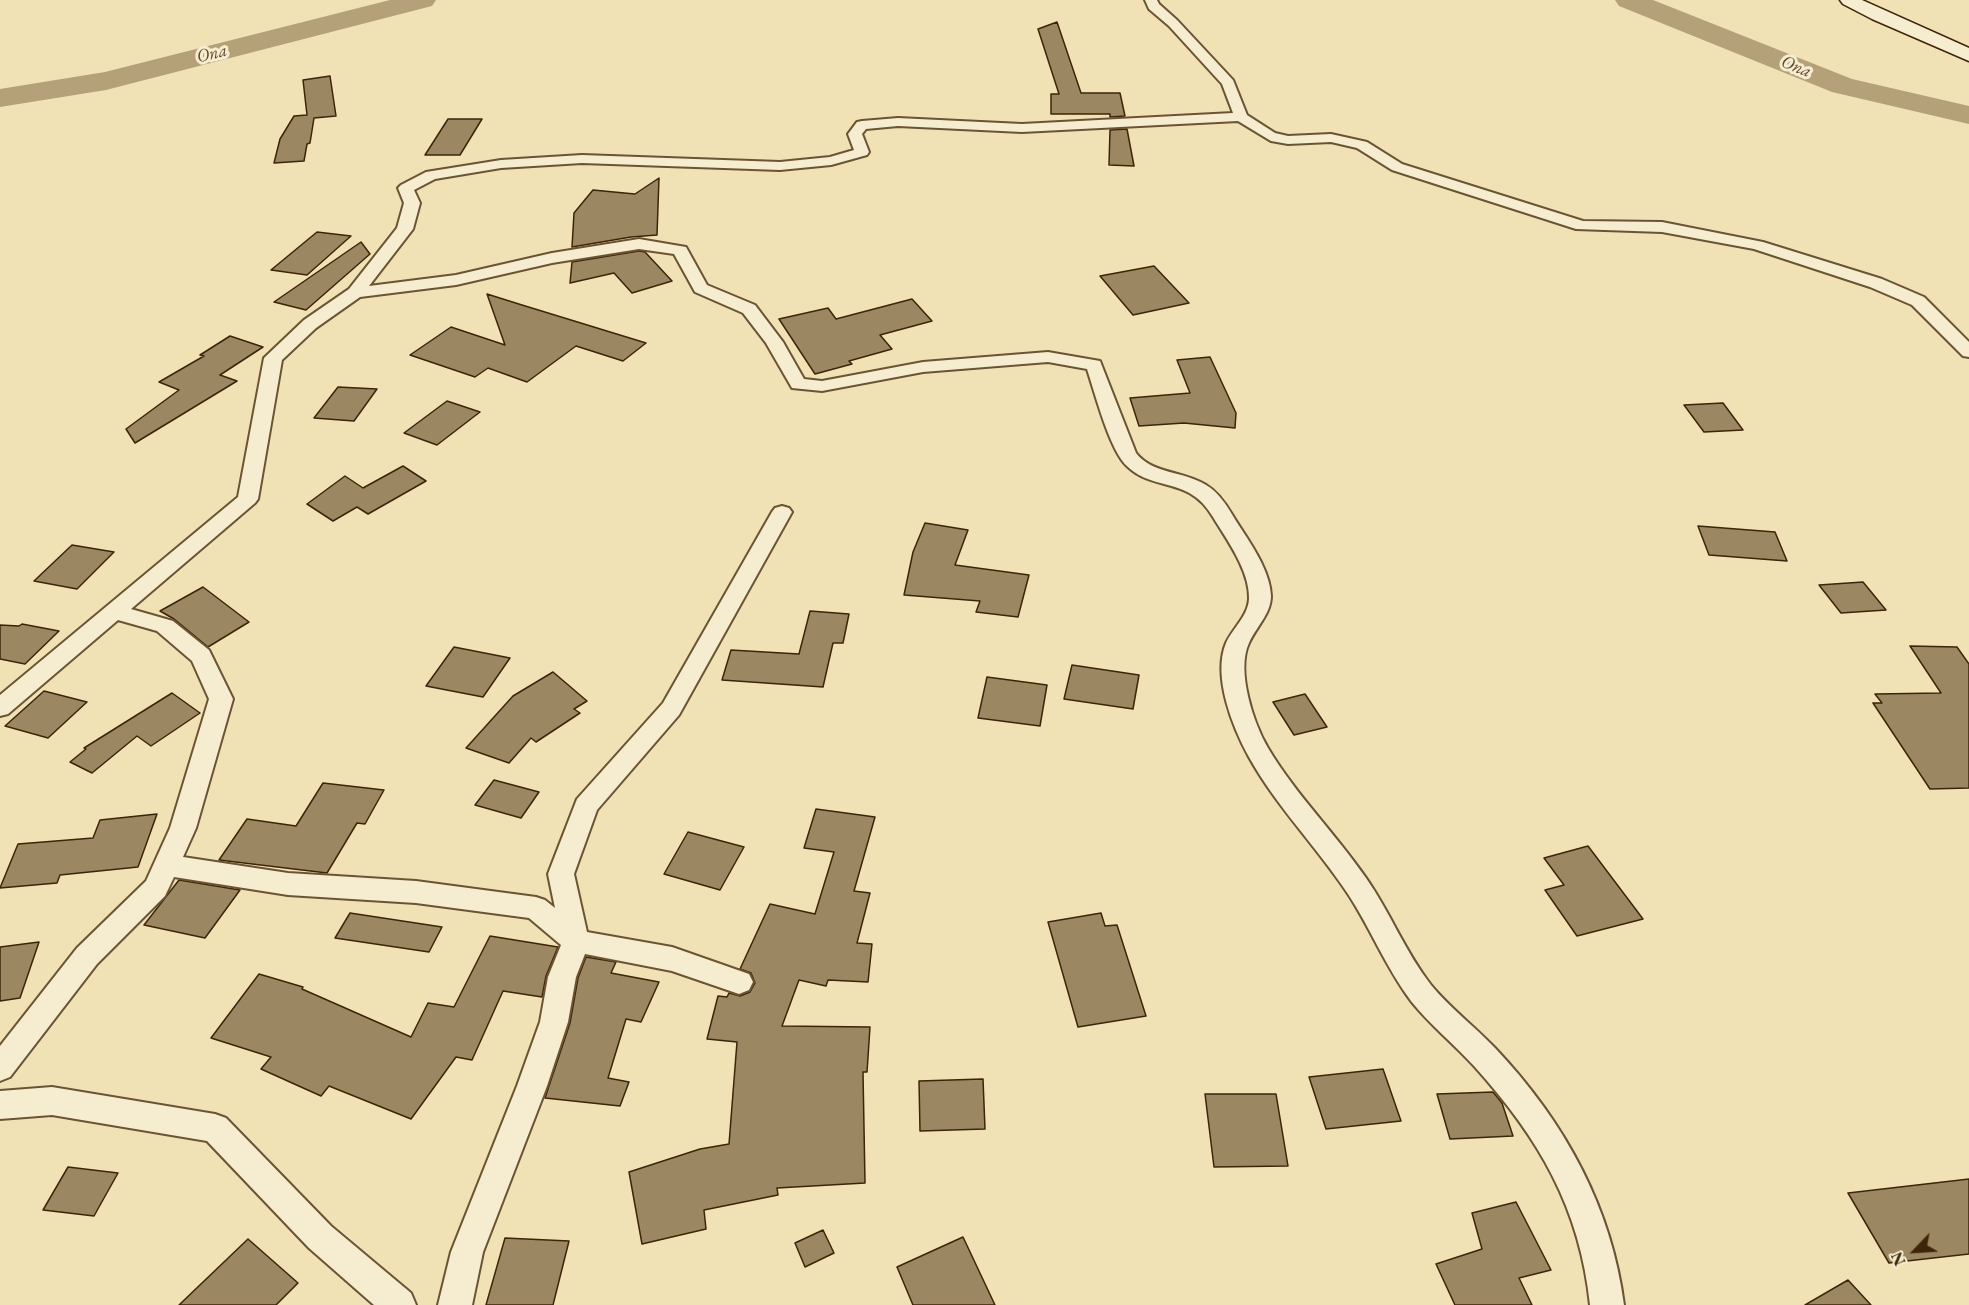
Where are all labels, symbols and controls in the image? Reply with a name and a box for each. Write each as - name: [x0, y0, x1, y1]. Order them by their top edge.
- water label: Ona: [194, 40, 230, 68]
- water label: Ona: [1778, 51, 1814, 83]
- north arrow: [1885, 1221, 1945, 1281]
- text: N: [1886, 1249, 1910, 1269]

